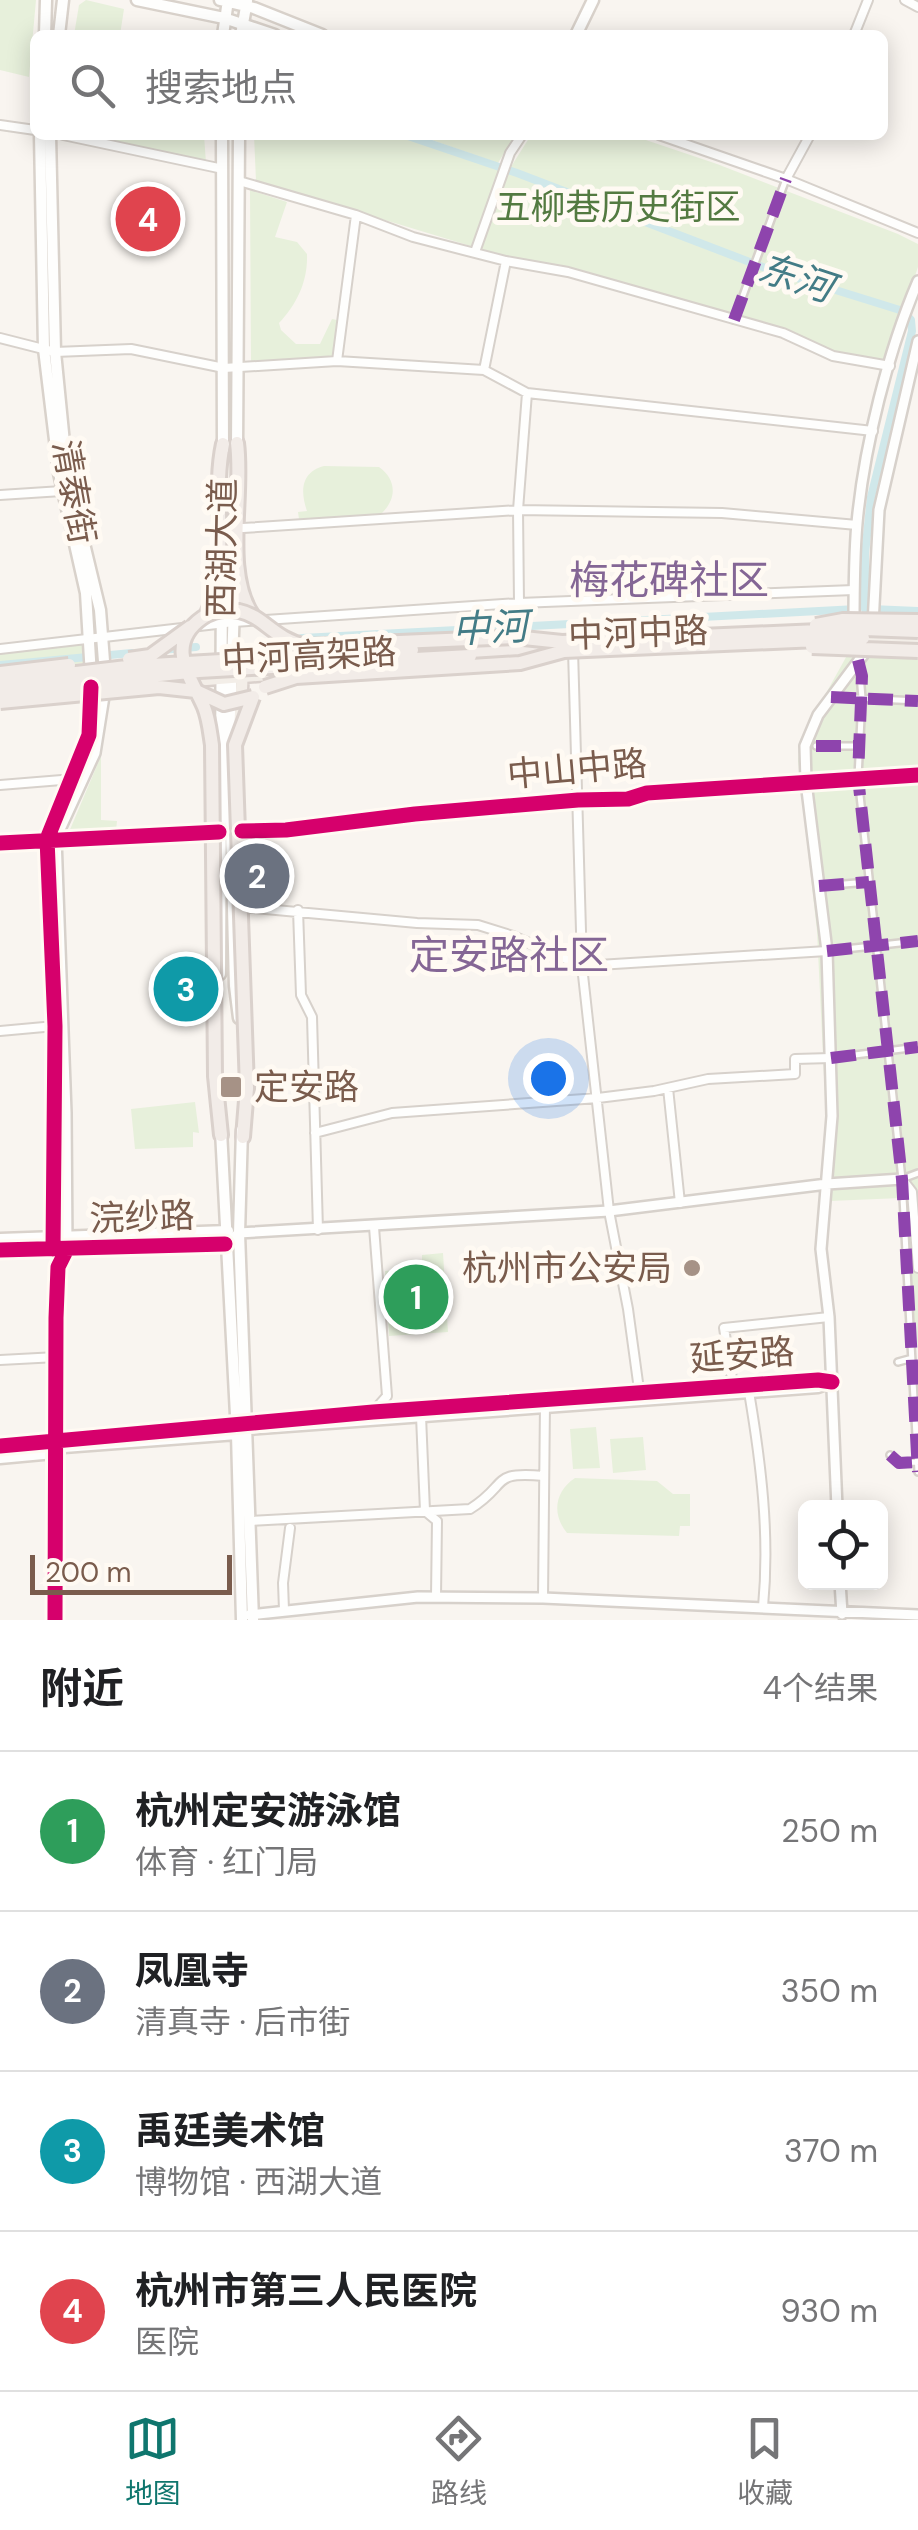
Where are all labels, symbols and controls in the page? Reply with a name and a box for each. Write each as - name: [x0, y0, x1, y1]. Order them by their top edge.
- search box: [30, 30, 888, 140]
- icon: search: [65, 58, 120, 113]
- text: 搜索地点: [145, 63, 297, 113]
- pin: 4: [116, 182, 180, 256]
- park label: 五柳巷历史街区: [495, 184, 741, 230]
- water label: 东河: [752, 242, 847, 316]
- street label: 清泰街: [42, 436, 106, 548]
- street label: 西湖大道: [198, 478, 246, 618]
- district label: 梅花碑社区: [569, 554, 769, 606]
- water label: 中河: [451, 601, 536, 655]
- street label: 中河中路: [567, 608, 709, 658]
- street label: 中河高架路: [220, 628, 398, 684]
- street label: 中山中路: [505, 740, 649, 798]
- pin: 2: [224, 838, 290, 914]
- district label: 定安路社区: [409, 929, 609, 981]
- pin: 3: [154, 952, 218, 1026]
- your location: [523, 1053, 574, 1104]
- place label: 定安路: [254, 1064, 359, 1110]
- marker: 定安路: [218, 1074, 244, 1100]
- street label: 浣纱路: [89, 1192, 195, 1242]
- place label: 杭州市公安局: [462, 1245, 672, 1291]
- marker: 杭州市公安局: [681, 1257, 703, 1279]
- pin: 1: [384, 1260, 448, 1334]
- street label: 延安路: [688, 1328, 796, 1382]
- map controls: [798, 1500, 888, 1590]
- button: locate: [798, 1500, 888, 1590]
- scale bar: [30, 1550, 232, 1594]
- text: 200 m: [45, 1554, 132, 1591]
- text: 附近: [40, 1661, 124, 1716]
- text: 4个结果: [763, 1667, 878, 1709]
- text: 杭州定安游泳馆: [135, 1786, 401, 1836]
- text: 1: [67, 1810, 78, 1852]
- text: 250 m: [781, 1810, 878, 1852]
- text: 体育 · 红门局: [135, 1841, 318, 1883]
- text: 凤凰寺: [135, 1946, 249, 1996]
- text: 2: [63, 1970, 82, 2012]
- text: 350 m: [781, 1970, 878, 2012]
- text: 清真寺 · 后市街: [135, 2001, 350, 2043]
- text: 禹廷美术馆: [135, 2106, 325, 2156]
- text: 3: [63, 2130, 82, 2172]
- text: 370 m: [784, 2130, 878, 2172]
- text: 博物馆 · 西湖大道: [135, 2161, 382, 2203]
- text: 杭州市第三人民医院: [135, 2266, 477, 2316]
- text: 4: [62, 2290, 83, 2332]
- text: 930 m: [781, 2290, 878, 2332]
- text: 医院: [135, 2321, 199, 2363]
- tab: 地图: [125, 2411, 181, 2512]
- tab: 路线: [431, 2411, 487, 2512]
- tab: 收藏: [737, 2411, 793, 2512]

